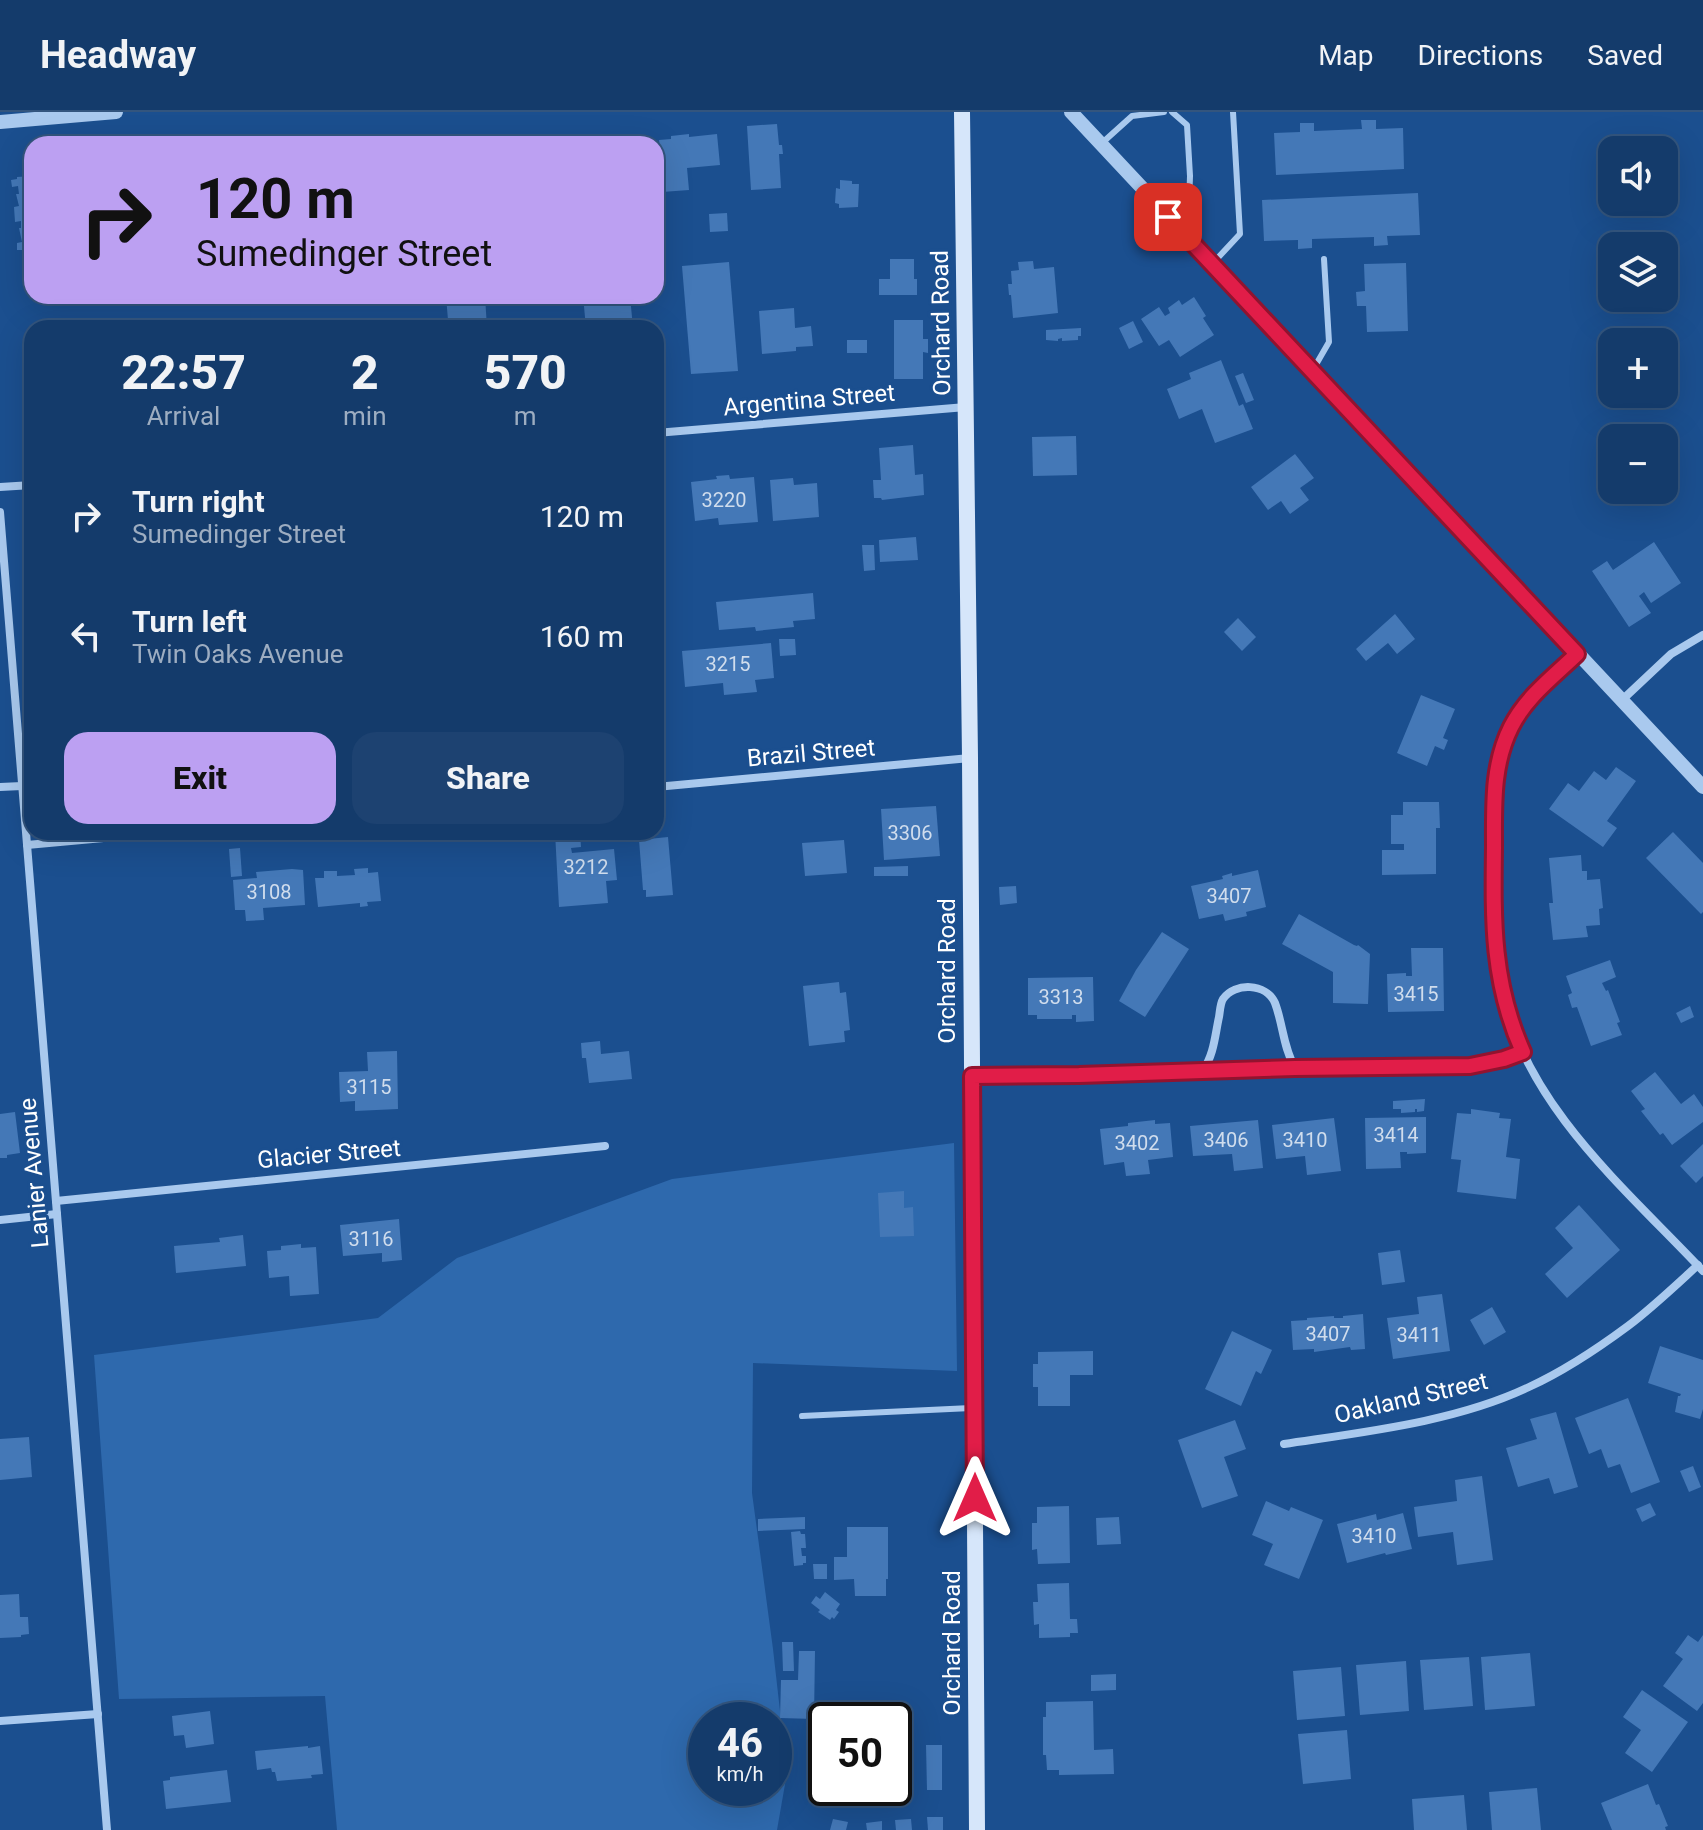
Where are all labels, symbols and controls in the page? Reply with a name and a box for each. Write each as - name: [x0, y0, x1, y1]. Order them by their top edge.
- text: Headway: [40, 33, 196, 77]
- text: Map: [1318, 39, 1374, 72]
- text: Directions: [1418, 39, 1543, 72]
- text: Saved: [1587, 39, 1663, 72]
- map controls: [1598, 136, 1678, 504]
- button: sound: [1598, 136, 1678, 216]
- text: 120 m: [196, 166, 355, 232]
- icon: right: [64, 168, 168, 272]
- pin: [1134, 183, 1202, 251]
- icon: arrive: [1146, 195, 1190, 239]
- button: layers: [1598, 232, 1678, 312]
- text: Sumedinger Street: [196, 233, 492, 275]
- street label: Orchard Road: [926, 250, 956, 396]
- button: +: [1598, 328, 1678, 408]
- text: 22:57: [121, 344, 246, 401]
- text: 2: [351, 344, 379, 401]
- text: 570: [484, 344, 567, 401]
- street label: Argentina Street: [722, 379, 896, 421]
- text: Arrival: [147, 401, 220, 431]
- text: min: [343, 401, 387, 431]
- text: m: [514, 401, 537, 431]
- button: −: [1598, 424, 1678, 504]
- text: Turn right: [132, 484, 265, 519]
- house number: 3220: [702, 488, 746, 512]
- icon: right: [64, 494, 108, 538]
- text: 120 m: [540, 499, 624, 534]
- text: Sumedinger Street: [132, 519, 346, 549]
- text: Turn left: [132, 604, 247, 639]
- icon: left: [64, 614, 108, 658]
- text: 160 m: [540, 619, 624, 654]
- text: Twin Oaks Avenue: [132, 639, 344, 669]
- house number: 3215: [706, 652, 750, 676]
- button: Exit: [64, 732, 336, 824]
- button: Share: [352, 732, 624, 824]
- street label: Brazil Street: [746, 733, 876, 773]
- house number: 3306: [888, 821, 932, 845]
- house number: 3212: [564, 855, 608, 879]
- house number: 3108: [247, 880, 291, 904]
- house number: 3407: [1207, 884, 1251, 908]
- street label: Orchard Road: [933, 898, 961, 1044]
- house number: 3415: [1394, 982, 1438, 1006]
- house number: 3313: [1039, 985, 1083, 1009]
- house number: 3115: [347, 1075, 391, 1099]
- street label: Lanier Avenue: [14, 1097, 54, 1249]
- house number: 3414: [1374, 1123, 1418, 1147]
- house number: 3406: [1204, 1128, 1248, 1152]
- house number: 3410: [1283, 1128, 1327, 1152]
- house number: 3402: [1115, 1131, 1159, 1155]
- street label: Glacier Street: [256, 1134, 402, 1174]
- house number: 3116: [349, 1227, 393, 1251]
- house number: 3407: [1306, 1322, 1350, 1346]
- house number: 3411: [1397, 1323, 1441, 1347]
- street label: Oakland Street: [1332, 1367, 1491, 1429]
- position arrow: [933, 1456, 1017, 1540]
- house number: 3410: [1352, 1524, 1396, 1548]
- street label: Orchard Road: [938, 1570, 966, 1716]
- speed limit sign: 50: [808, 1702, 912, 1806]
- text: 46: [717, 1720, 763, 1767]
- text: km/h: [717, 1762, 763, 1786]

